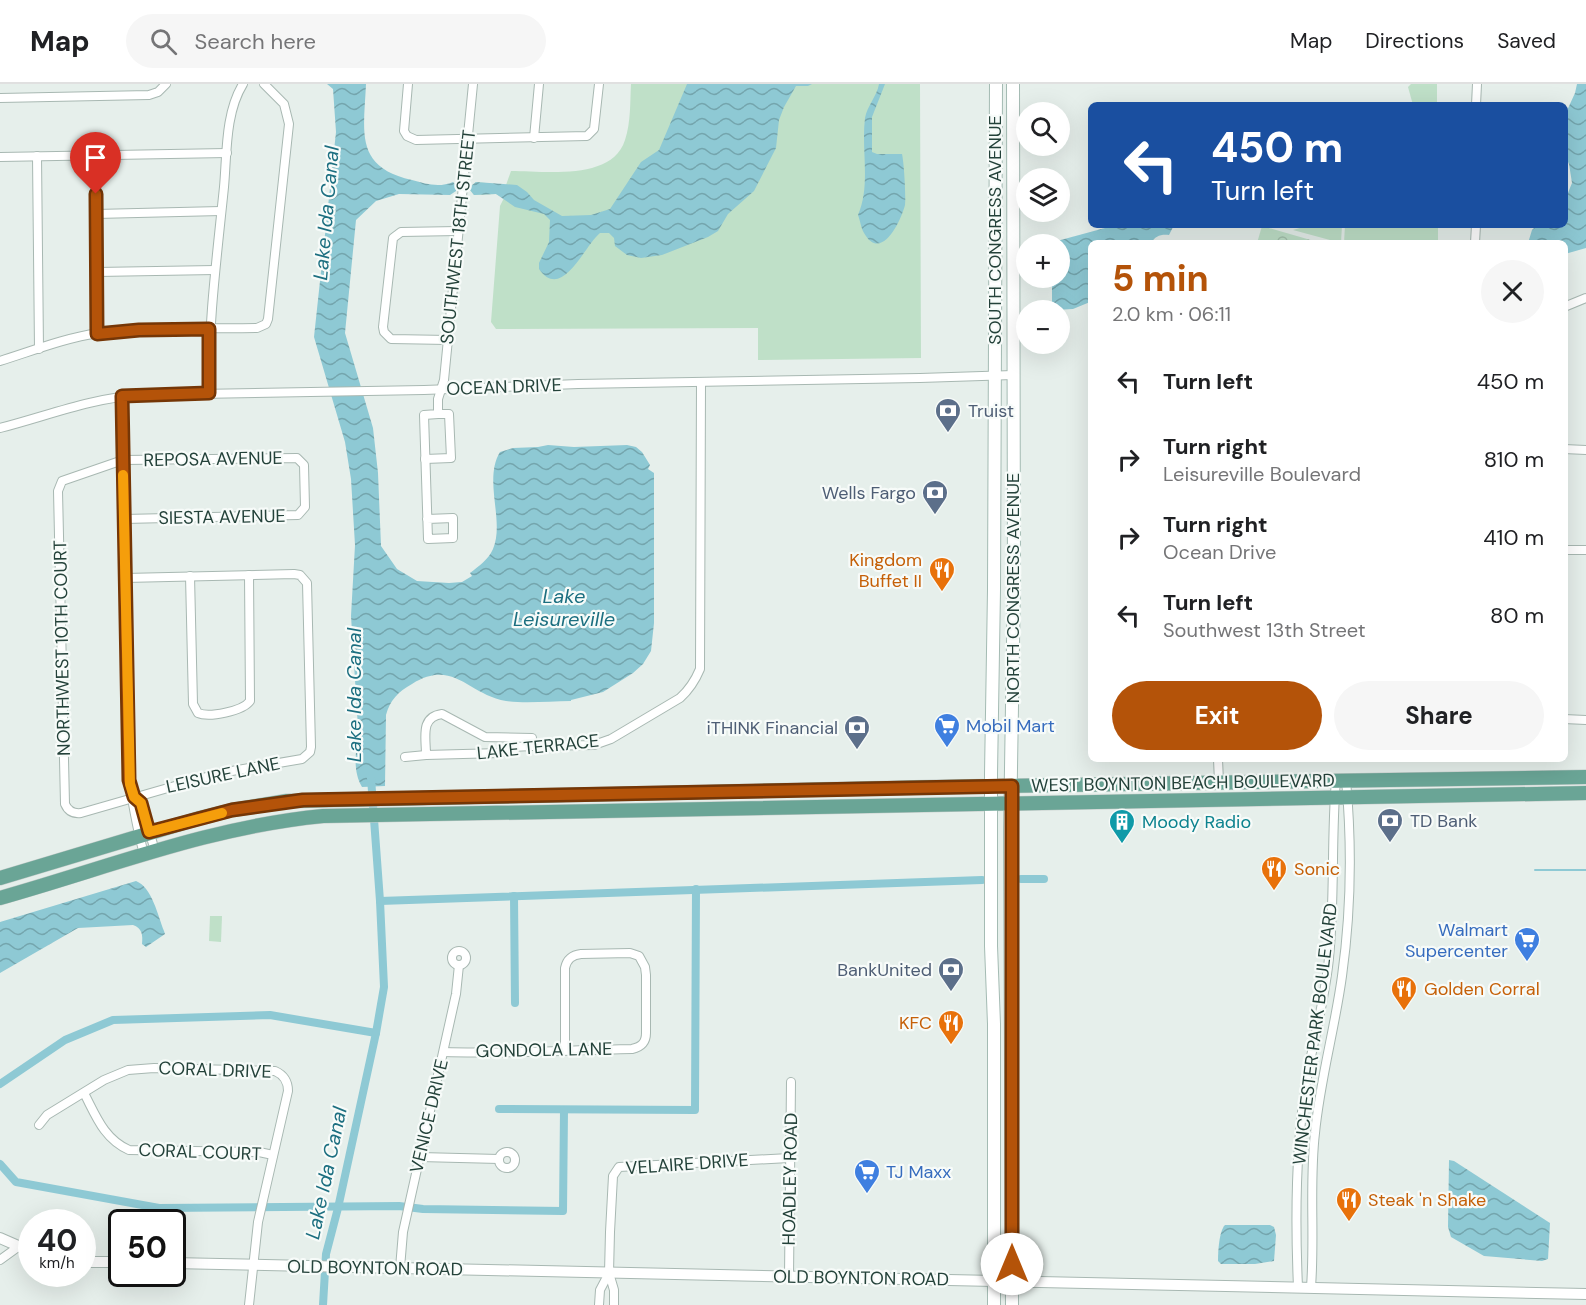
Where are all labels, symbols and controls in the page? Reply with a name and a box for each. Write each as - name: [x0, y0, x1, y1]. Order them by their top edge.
- search box: [126, 14, 546, 68]
- text: Map: [30, 23, 90, 60]
- icon: search: [147, 25, 180, 58]
- text: Search here: [195, 27, 316, 56]
- text: Map: [1290, 27, 1332, 55]
- text: Directions: [1365, 27, 1464, 55]
- text: Saved: [1497, 27, 1556, 55]
- map controls: [1016, 102, 1070, 354]
- button: search: [1016, 102, 1070, 156]
- street label: SOUTH CONGRESS AVENUE: [983, 115, 1007, 345]
- text: 450 m: [1211, 120, 1343, 175]
- icon: left: [1112, 126, 1190, 204]
- street label: SOUTHWEST 18TH STREET: [435, 129, 481, 345]
- pin: [70, 132, 121, 194]
- icon: arrive: [79, 141, 112, 174]
- water label: Lake Ida Canal: [307, 144, 345, 281]
- button: layers: [1016, 168, 1070, 222]
- text: Turn left: [1211, 173, 1314, 208]
- button: +: [1016, 234, 1070, 288]
- text: 5 min: [1112, 255, 1209, 302]
- button: close: [1481, 260, 1544, 323]
- button: −: [1016, 300, 1070, 354]
- text: 2.0 km · 06:11: [1112, 301, 1231, 327]
- icon: left: [1112, 365, 1145, 398]
- text: Turn left: [1163, 367, 1253, 396]
- text: 450 m: [1477, 367, 1544, 396]
- street label: OCEAN DRIVE: [446, 373, 562, 401]
- bank icon: Truist: [933, 396, 963, 434]
- place label: Truist: [968, 399, 1014, 423]
- text: Turn right: [1163, 432, 1268, 461]
- icon: right: [1112, 443, 1145, 476]
- text: 810 m: [1484, 445, 1544, 474]
- street label: REPOSA AVENUE: [143, 446, 283, 472]
- text: Leisureville Boulevard: [1163, 461, 1361, 487]
- street label: NORTH CONGRESS AVENUE: [1001, 473, 1025, 703]
- bank icon: Wells Fargo: [920, 478, 950, 516]
- place label: Wells Fargo: [822, 481, 916, 505]
- street label: SIESTA AVENUE: [158, 504, 286, 530]
- text: Turn right: [1163, 510, 1268, 539]
- icon: right: [1112, 521, 1145, 554]
- text: 410 m: [1483, 523, 1544, 552]
- text: Ocean Drive: [1163, 539, 1276, 565]
- street label: NORTHWEST 10TH COURT: [48, 540, 76, 756]
- place label: Kingdom Buffet II: [849, 548, 922, 593]
- restaurant icon: Kingdom Buffet II: [927, 555, 957, 593]
- water label: Lake Leisureville: [513, 583, 615, 632]
- text: Turn left: [1163, 588, 1253, 617]
- icon: left: [1112, 599, 1145, 632]
- text: 80 m: [1490, 601, 1544, 630]
- text: Southwest 13th Street: [1163, 617, 1366, 643]
- water label: Lake Ida Canal: [341, 627, 367, 762]
- button: Exit: [1112, 681, 1322, 750]
- button: Share: [1334, 681, 1544, 750]
- supermarket icon: Mobil Mart: [932, 711, 962, 749]
- bank icon: iTHINK Financial: [842, 713, 872, 751]
- place label: Mobil Mart: [966, 714, 1055, 738]
- place label: iTHINK Financial: [707, 716, 838, 740]
- street label: LAKE TERRACE: [476, 729, 600, 765]
- street label: LEISURE LANE: [164, 751, 282, 799]
- street label: WEST BOYNTON BEACH BOULEVARD: [1031, 768, 1335, 798]
- bank icon: TD Bank: [1375, 806, 1405, 844]
- building icon: Moody Radio: [1107, 807, 1137, 845]
- place label: TD Bank: [1410, 809, 1477, 833]
- place label: Moody Radio: [1142, 810, 1251, 834]
- restaurant icon: Sonic: [1259, 854, 1289, 892]
- place label: Sonic: [1294, 857, 1340, 881]
- street label: WINCHESTER PARK BOULEVARD: [1287, 902, 1343, 1166]
- place label: Walmart Supercenter: [1405, 918, 1508, 963]
- supermarket icon: Walmart Supercenter: [1512, 925, 1542, 963]
- bank icon: BankUnited: [936, 955, 966, 993]
- place label: BankUnited: [837, 958, 932, 982]
- restaurant icon: Golden Corral: [1389, 974, 1419, 1012]
- place label: Golden Corral: [1424, 977, 1540, 1001]
- restaurant icon: KFC: [936, 1008, 966, 1046]
- place label: KFC: [899, 1011, 932, 1035]
- street label: GONDOLA LANE: [475, 1037, 613, 1063]
- street label: CORAL DRIVE: [158, 1056, 272, 1084]
- street label: VENICE DRIVE: [404, 1057, 454, 1175]
- water label: Lake Ida Canal: [299, 1104, 353, 1242]
- street label: HOADLEY ROAD: [777, 1113, 803, 1245]
- street label: CORAL COURT: [138, 1138, 262, 1166]
- street label: VELAIRE DRIVE: [625, 1148, 749, 1180]
- supermarket icon: TJ Maxx: [852, 1157, 882, 1195]
- place label: TJ Maxx: [886, 1160, 951, 1184]
- restaurant icon: Steak 'n Shake: [1334, 1185, 1364, 1223]
- place label: Steak 'n Shake: [1368, 1188, 1486, 1212]
- speed limit sign: 50: [108, 1209, 186, 1287]
- text: 40: [37, 1221, 77, 1260]
- position arrow: [980, 1232, 1044, 1296]
- text: km/h: [39, 1253, 75, 1273]
- street label: OLD BOYNTON ROAD: [287, 1254, 463, 1282]
- street label: OLD BOYNTON ROAD: [773, 1264, 949, 1292]

